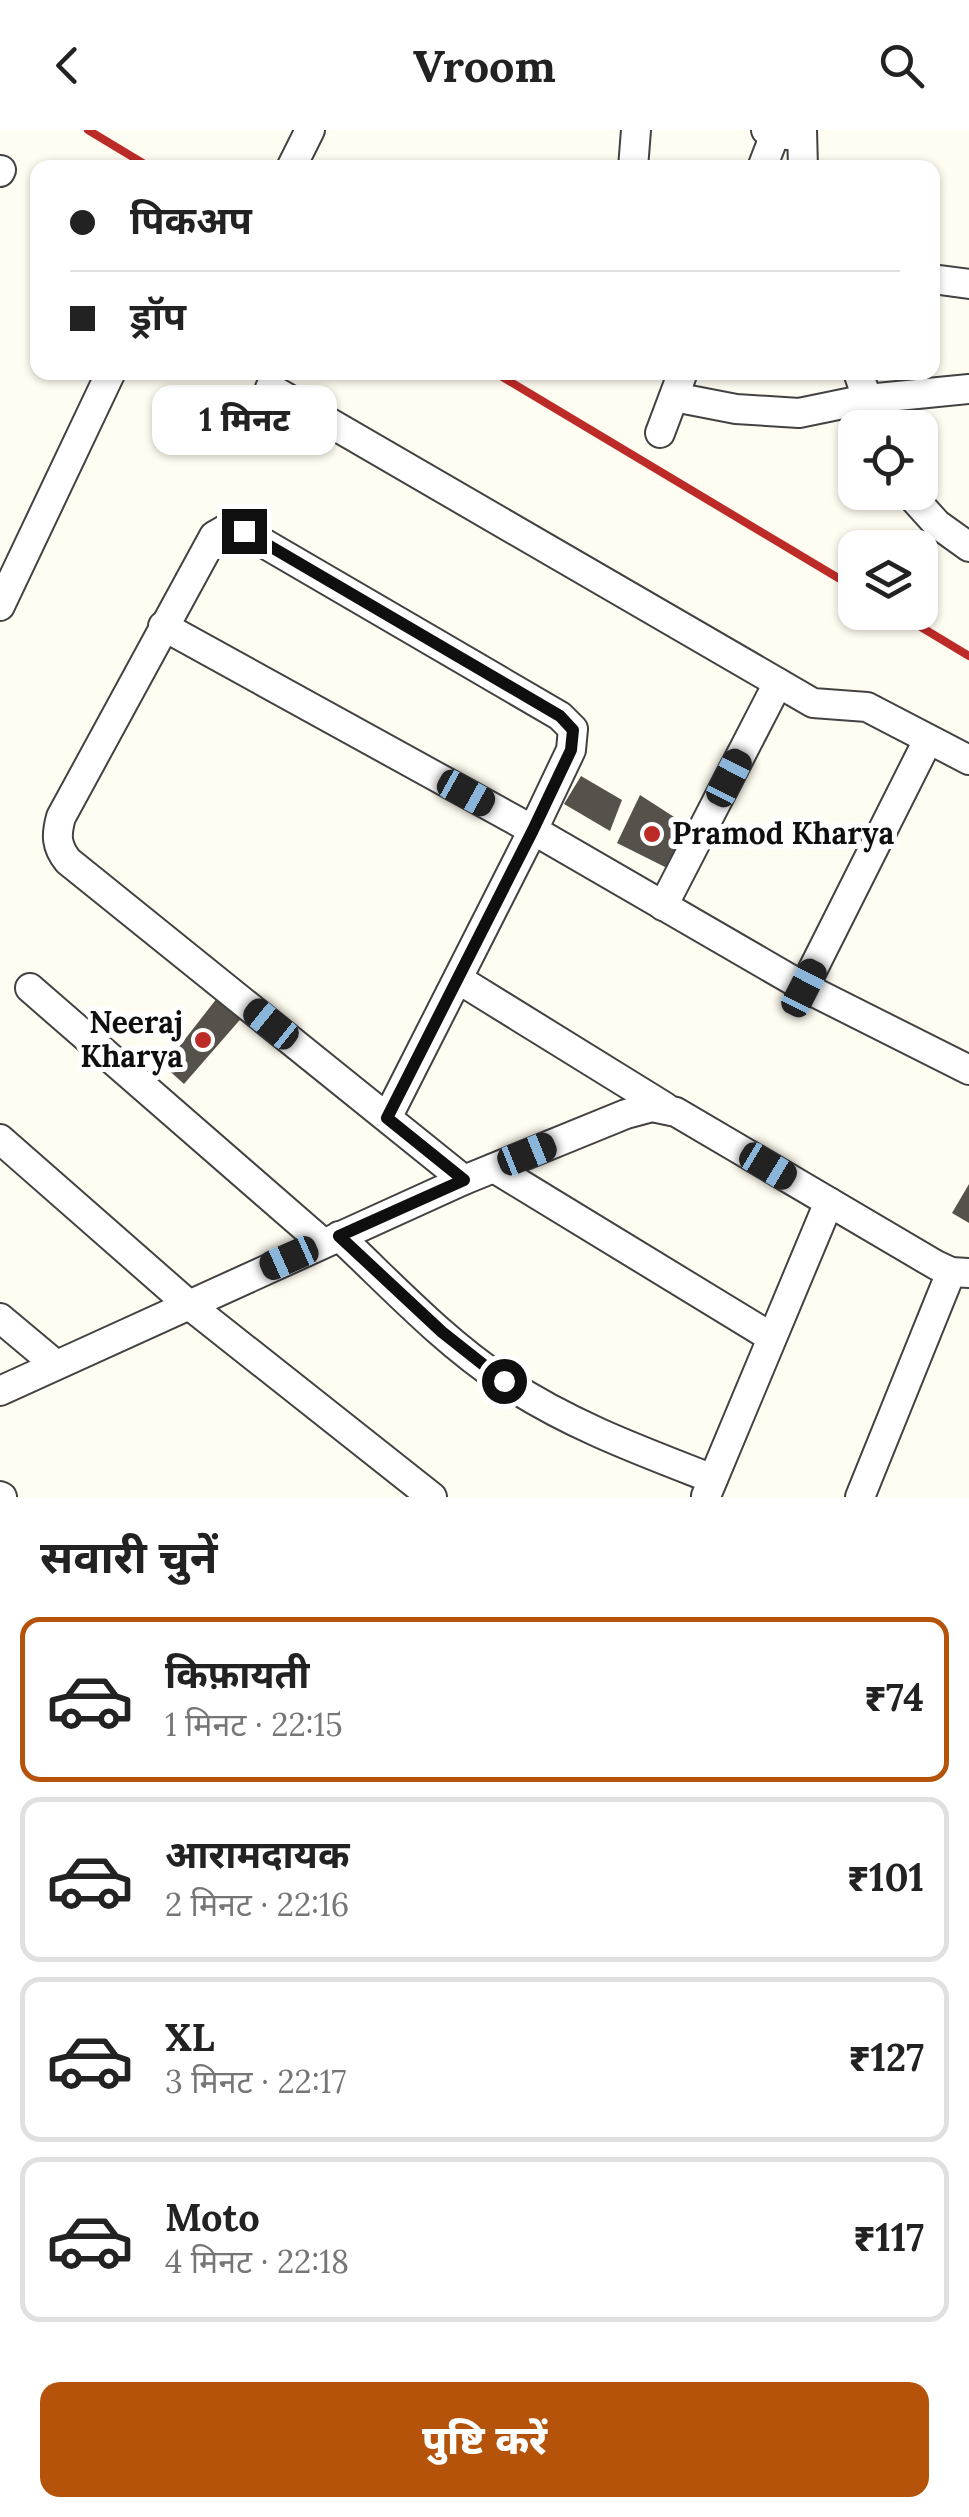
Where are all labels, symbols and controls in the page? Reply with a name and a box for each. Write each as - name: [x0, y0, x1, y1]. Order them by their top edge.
- text: Vroom: [413, 37, 556, 94]
- icon: back: [40, 38, 95, 93]
- icon: search: [874, 38, 929, 93]
- text: पिकअप: [130, 196, 252, 244]
- text: ड्रॉप: [130, 292, 186, 340]
- callout: 1 मिनट: [152, 386, 336, 456]
- text: 1 मिनट: [199, 399, 290, 440]
- map controls: [838, 410, 938, 630]
- button: locate: [838, 410, 938, 510]
- route end: [222, 509, 267, 554]
- button: layers: [838, 530, 938, 630]
- car: [702, 744, 756, 812]
- car: [432, 765, 500, 821]
- place label: Pramod Kharya: [672, 814, 894, 853]
- marker: Pramod Kharya: [641, 823, 663, 845]
- car: [777, 954, 831, 1022]
- car: [238, 993, 304, 1055]
- place label: Neeraj Kharya: [80, 1003, 183, 1076]
- marker: Neeraj Kharya: [192, 1029, 214, 1051]
- car: [494, 1129, 560, 1179]
- car: [735, 1138, 801, 1194]
- car: [255, 1232, 323, 1284]
- route start: [482, 1359, 527, 1404]
- text: सवारी चुनें: [40, 1528, 217, 1585]
- text: किफ़ायती: [165, 1650, 309, 1698]
- icon: car: [45, 1655, 135, 1745]
- text: ₹74: [864, 1673, 924, 1721]
- text: 1 मिनट · 22:15: [165, 1704, 343, 1745]
- text: आरामदायक: [165, 1830, 349, 1878]
- icon: car: [45, 1835, 135, 1925]
- text: ₹101: [847, 1853, 924, 1901]
- text: 2 मिनट · 22:16: [165, 1884, 349, 1925]
- text: XL: [165, 2013, 215, 2061]
- icon: car: [45, 2015, 135, 2105]
- text: ₹127: [849, 2033, 924, 2081]
- text: 3 मिनट · 22:17: [165, 2061, 346, 2102]
- text: Moto: [165, 2193, 260, 2241]
- icon: car: [45, 2195, 135, 2285]
- text: ₹117: [853, 2213, 924, 2261]
- text: 4 मिनट · 22:18: [165, 2241, 349, 2282]
- button: पुष्टि करें: [40, 2382, 929, 2497]

